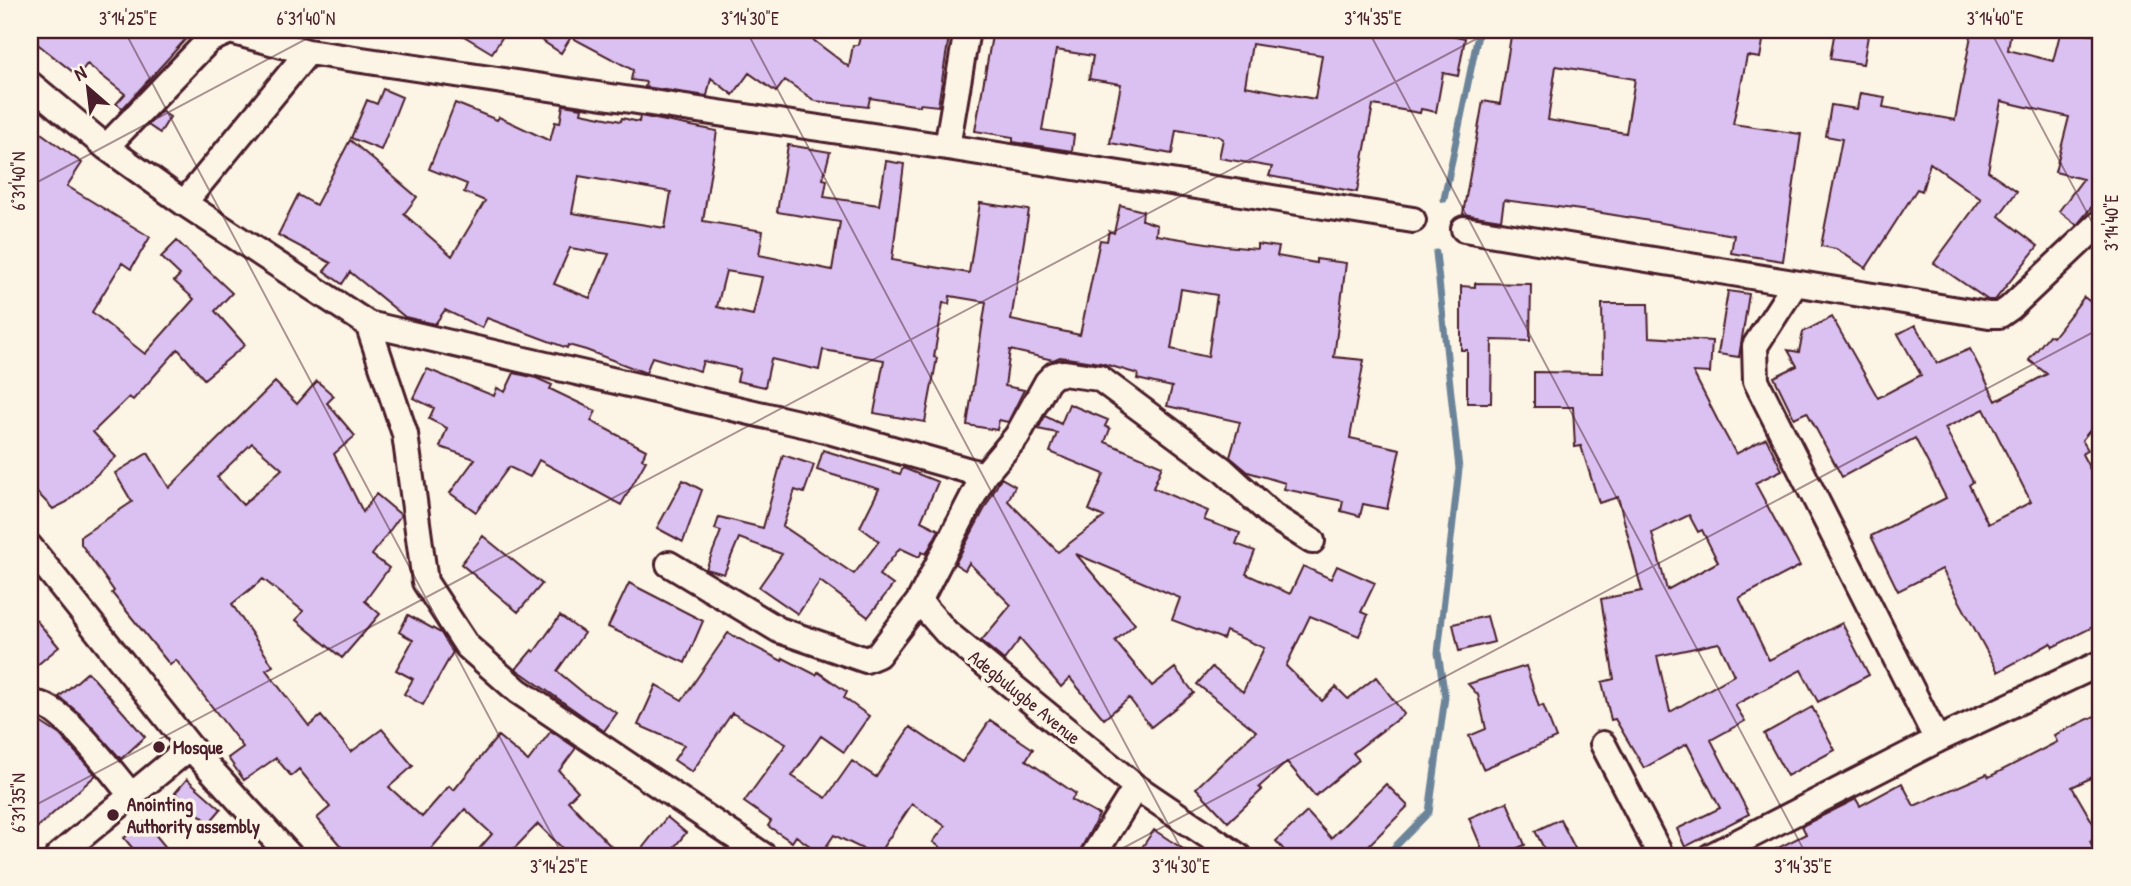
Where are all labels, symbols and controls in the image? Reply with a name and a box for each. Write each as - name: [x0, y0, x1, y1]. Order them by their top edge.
- text: 3°14'25"E: [99, 6, 157, 31]
- text: 6°31'40"N: [277, 6, 335, 31]
- text: 3°14'30"E: [721, 6, 779, 31]
- text: 3°14'35"E: [1344, 6, 1402, 31]
- text: 3°14'40"E: [1967, 6, 2023, 31]
- north arrow: [52, 52, 122, 122]
- text: N: [69, 59, 91, 87]
- text: 6°31'40"N: [6, 152, 31, 210]
- text: 3°14'40"E: [2099, 195, 2124, 251]
- street label: Adegbulugbe Avenue: [964, 644, 1087, 751]
- place label: Mosque: [173, 734, 224, 761]
- marker: Mosque: [151, 739, 167, 755]
- text: 6°31'35"N: [6, 773, 31, 833]
- place label: Anointing Authority assembly: [127, 791, 260, 840]
- marker: Anointing Authority assembly: [105, 807, 121, 823]
- text: 3°14'25"E: [530, 854, 588, 879]
- text: 3°14'30"E: [1152, 854, 1210, 879]
- text: 3°14'35"E: [1774, 854, 1832, 879]

